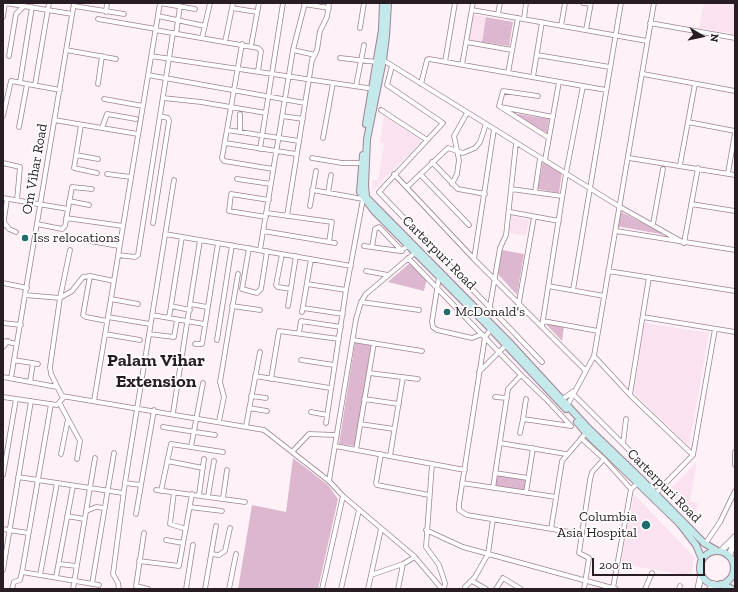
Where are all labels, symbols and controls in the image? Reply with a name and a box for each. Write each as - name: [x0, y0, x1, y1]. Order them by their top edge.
- north arrow: [682, 16, 722, 56]
- text: N: [707, 33, 721, 43]
- street label: Om Vihar Road: [19, 122, 51, 216]
- street label: Carterpuri Road: [398, 212, 480, 294]
- place label: Iss relocations: [33, 230, 120, 246]
- marker: Iss relocations: [20, 233, 30, 243]
- place label: McDonald's: [455, 304, 525, 320]
- marker: McDonald's: [442, 307, 452, 317]
- district label: Palam Vihar Extension: [107, 350, 205, 392]
- street label: Carterpuri Road: [623, 445, 705, 527]
- place label: Columbia Asia Hospital: [557, 509, 637, 542]
- marker: Columbia Asia Hospital: [640, 519, 652, 531]
- scale bar: [594, 550, 707, 576]
- text: 200 m: [599, 558, 632, 572]

